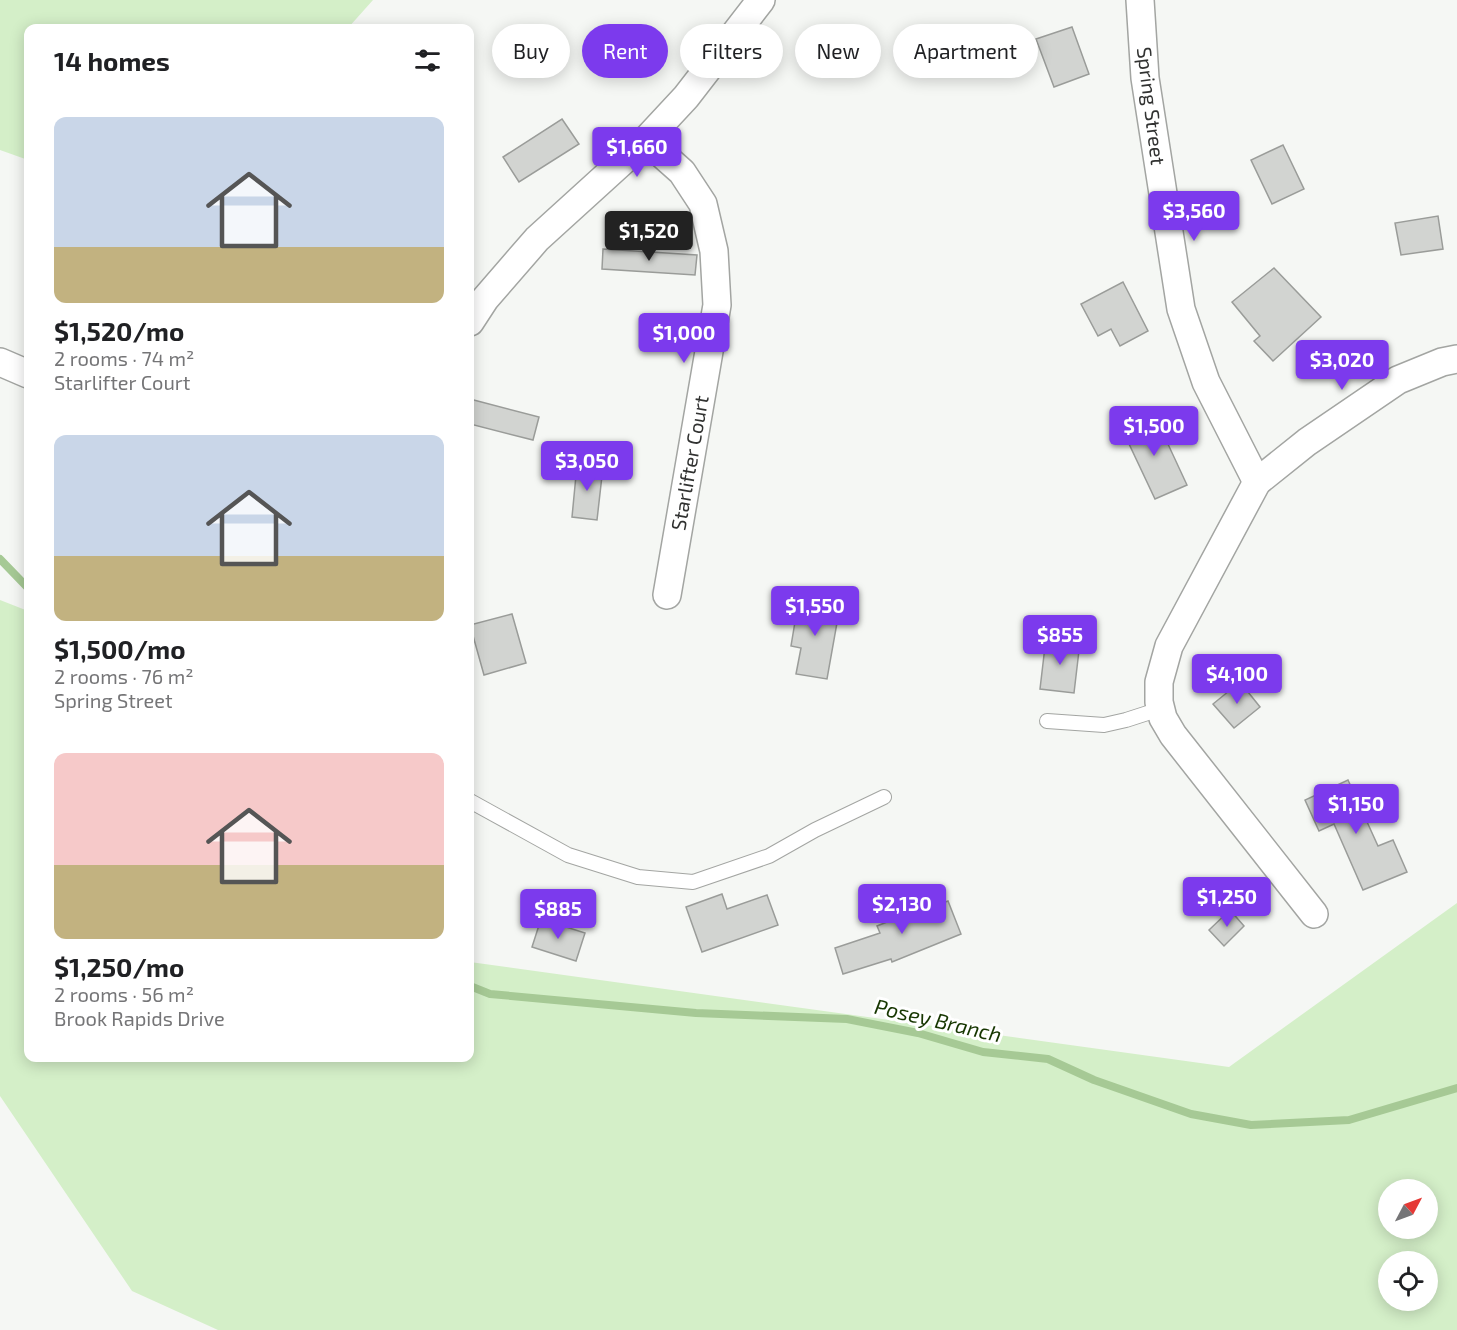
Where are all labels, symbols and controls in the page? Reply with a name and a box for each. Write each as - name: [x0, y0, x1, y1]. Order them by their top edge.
- chip: Buy: [492, 24, 570, 78]
- chip: Rent: [582, 24, 668, 78]
- chip: Filters: [680, 24, 783, 78]
- chip: New: [795, 24, 881, 78]
- chip: Apartment: [893, 24, 1038, 78]
- icon: filters: [411, 44, 444, 77]
- text: 14 homes: [54, 45, 170, 76]
- street label: Spring Street: [1133, 46, 1171, 167]
- pin: $1,660: [588, 127, 686, 178]
- text: $1,660: [606, 134, 668, 158]
- icon: home: [195, 156, 303, 264]
- pin: $3,560: [1145, 191, 1243, 242]
- text: $3,560: [1162, 198, 1226, 222]
- pin: $1,520: [600, 211, 698, 262]
- text: $1,520: [619, 218, 679, 242]
- pin: $1,000: [635, 313, 733, 364]
- text: $1,520/mo: [54, 315, 184, 346]
- text: $1,000: [653, 320, 715, 344]
- pin: $3,020: [1293, 340, 1391, 391]
- text: 2 rooms · 74 m²: [54, 346, 194, 370]
- text: $3,020: [1310, 347, 1374, 371]
- text: Starlifter Court: [54, 370, 190, 394]
- street label: Starlifter Court: [665, 393, 713, 532]
- pin: $1,500: [1105, 406, 1203, 457]
- text: $1,500: [1123, 413, 1185, 437]
- pin: $3,050: [538, 441, 636, 492]
- text: $3,050: [555, 448, 619, 472]
- icon: home: [195, 474, 303, 582]
- pin: $1,550: [766, 586, 864, 637]
- text: $1,550: [785, 593, 845, 617]
- pin: $855: [1024, 615, 1096, 666]
- text: $855: [1037, 622, 1083, 646]
- text: $1,500/mo: [54, 633, 186, 664]
- pin: $4,100: [1188, 654, 1286, 705]
- text: $4,100: [1206, 661, 1268, 685]
- text: 2 rooms · 76 m²: [54, 664, 193, 688]
- text: Spring Street: [54, 688, 173, 712]
- pin: $1,150: [1307, 784, 1405, 835]
- text: $1,150: [1328, 791, 1384, 815]
- icon: home: [195, 792, 303, 900]
- pin: $1,250: [1178, 877, 1276, 928]
- pin: $2,130: [853, 884, 951, 935]
- text: $1,250: [1197, 884, 1257, 908]
- pin: $885: [522, 889, 594, 940]
- text: $2,130: [872, 891, 932, 915]
- text: $885: [534, 896, 582, 920]
- text: $1,250/mo: [54, 951, 184, 982]
- text: 2 rooms · 56 m²: [54, 982, 194, 1006]
- water label: Posey Branch: [872, 993, 1004, 1047]
- text: Brook Rapids Drive: [54, 1006, 225, 1030]
- north arrow: [1378, 1179, 1438, 1239]
- map controls: [1378, 1179, 1438, 1311]
- button: locate: [1378, 1251, 1438, 1311]

